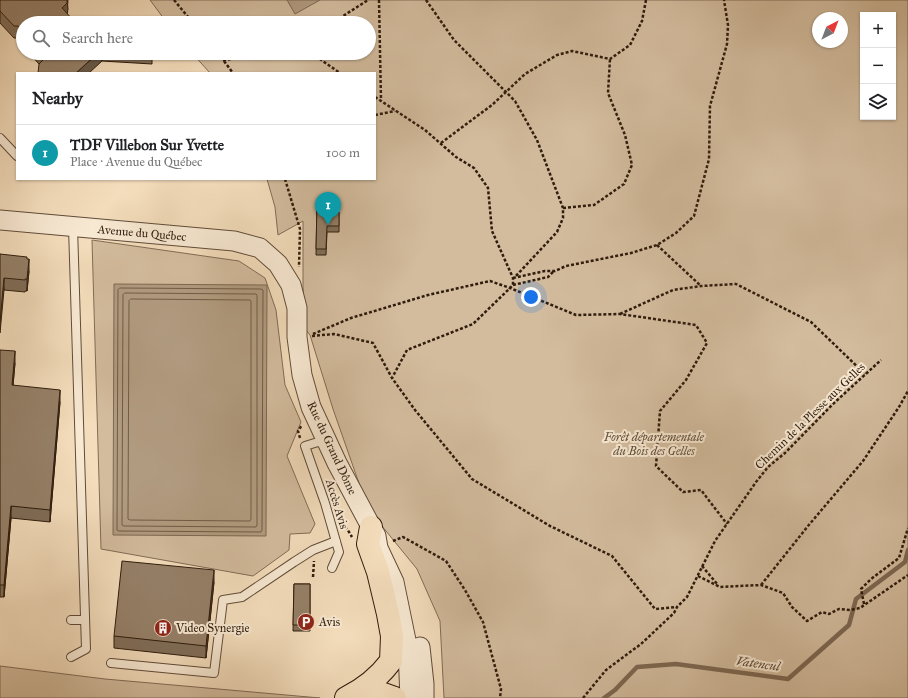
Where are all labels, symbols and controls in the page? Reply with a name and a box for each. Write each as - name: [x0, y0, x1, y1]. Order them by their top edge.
- north arrow: [812, 12, 848, 48]
- map controls: [860, 12, 896, 120]
- button: +: [860, 12, 896, 48]
- search box: [16, 16, 376, 60]
- icon: search: [30, 27, 52, 49]
- text: Search here: [62, 29, 133, 47]
- button: −: [860, 48, 896, 84]
- button: layers: [860, 84, 896, 120]
- text: Nearby: [32, 88, 83, 109]
- text: TDF Villebon Sur Yvette: [70, 136, 224, 154]
- text: 1: [42, 145, 48, 161]
- text: 100 m: [326, 145, 360, 161]
- text: Place · Avenue du Québec: [70, 154, 203, 170]
- pin: 1: [315, 192, 341, 225]
- street label: Avenue du Québec: [96, 222, 187, 244]
- your location: [521, 287, 541, 307]
- street label: Chemin de la Plesse aux Gelles: [752, 360, 868, 472]
- street label: Rue du Grand Dôme: [304, 399, 360, 497]
- park label: Forêt départementale du Bois des Gelles: [603, 430, 705, 458]
- street label: Accès Avis: [323, 477, 351, 531]
- parking icon: Avis: [296, 612, 316, 632]
- place label: Avis: [318, 615, 340, 629]
- building icon: Video Synergie: [153, 618, 173, 638]
- place label: Video Synergie: [175, 621, 250, 636]
- water label: Vatencul: [735, 653, 782, 675]

